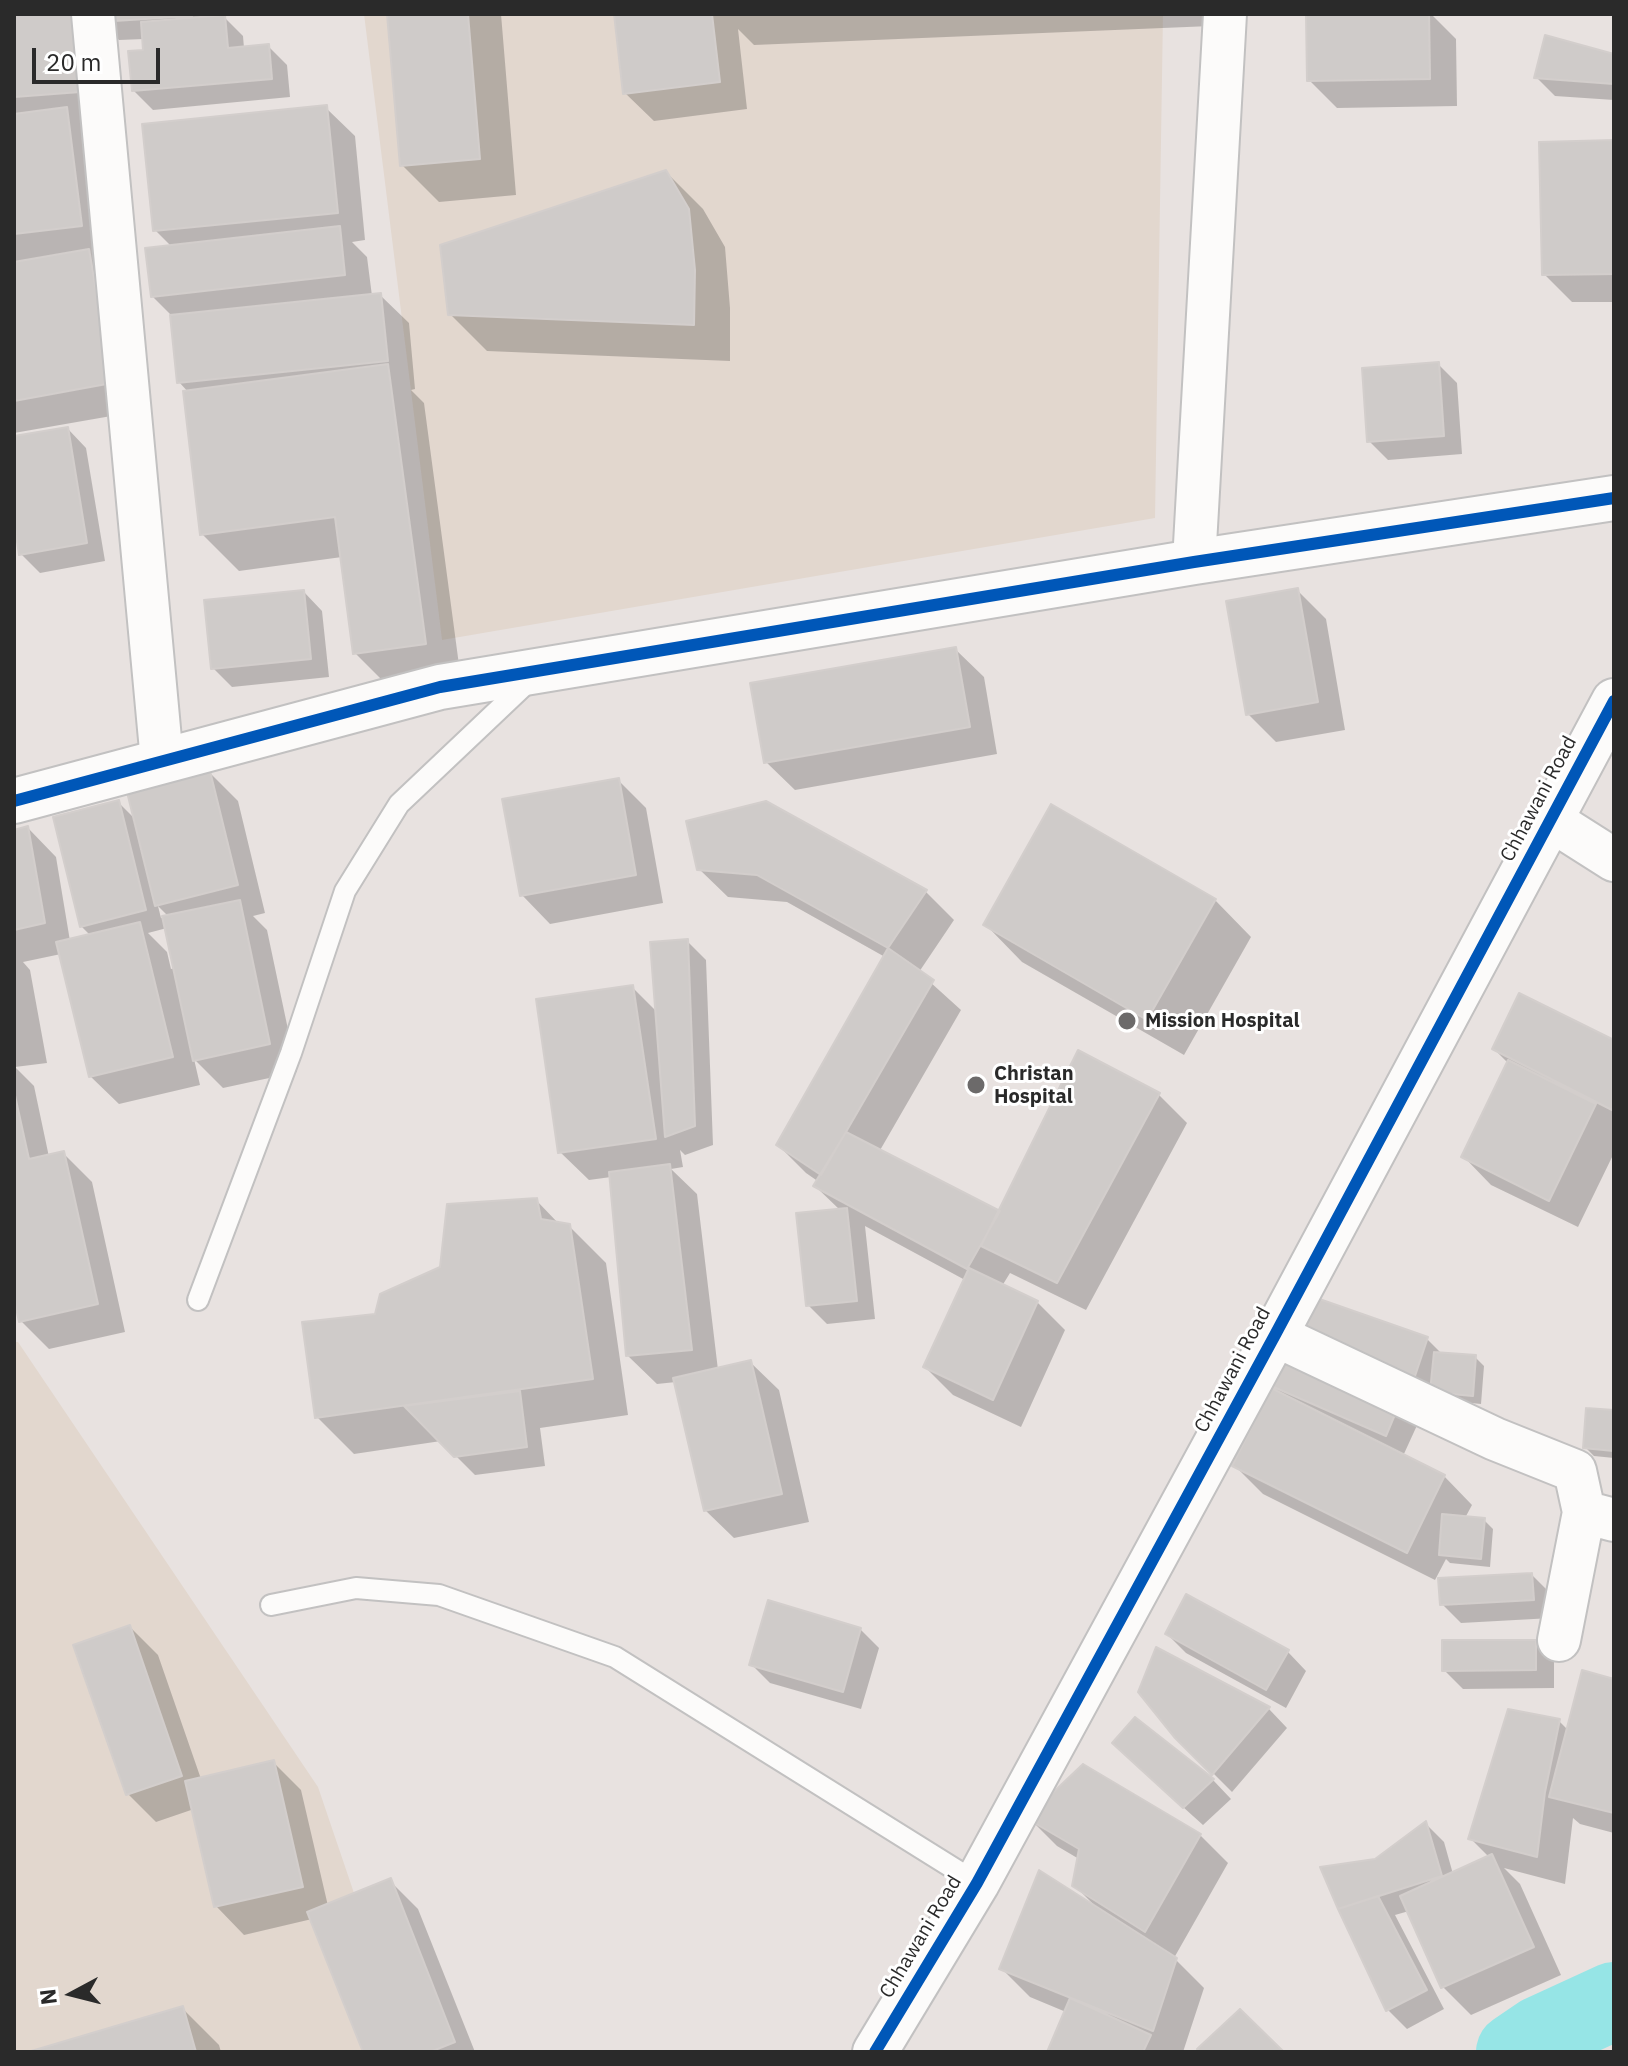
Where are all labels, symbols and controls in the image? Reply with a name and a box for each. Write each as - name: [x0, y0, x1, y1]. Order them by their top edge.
- scale bar: [36, 32, 164, 82]
- text: 20 m: [46, 46, 101, 78]
- street label: Chhawani Road: [1496, 732, 1582, 866]
- place label: Mission Hospital: [1145, 1009, 1300, 1033]
- marker: Mission Hospital: [1116, 1010, 1138, 1032]
- place label: Christan Hospital: [994, 1062, 1074, 1109]
- marker: Christan Hospital: [965, 1074, 987, 1096]
- street label: Chhawani Road: [1190, 1303, 1276, 1437]
- street label: Chhawani Road: [875, 1871, 967, 2003]
- north arrow: [32, 1954, 112, 2034]
- text: N: [32, 1987, 63, 2007]

